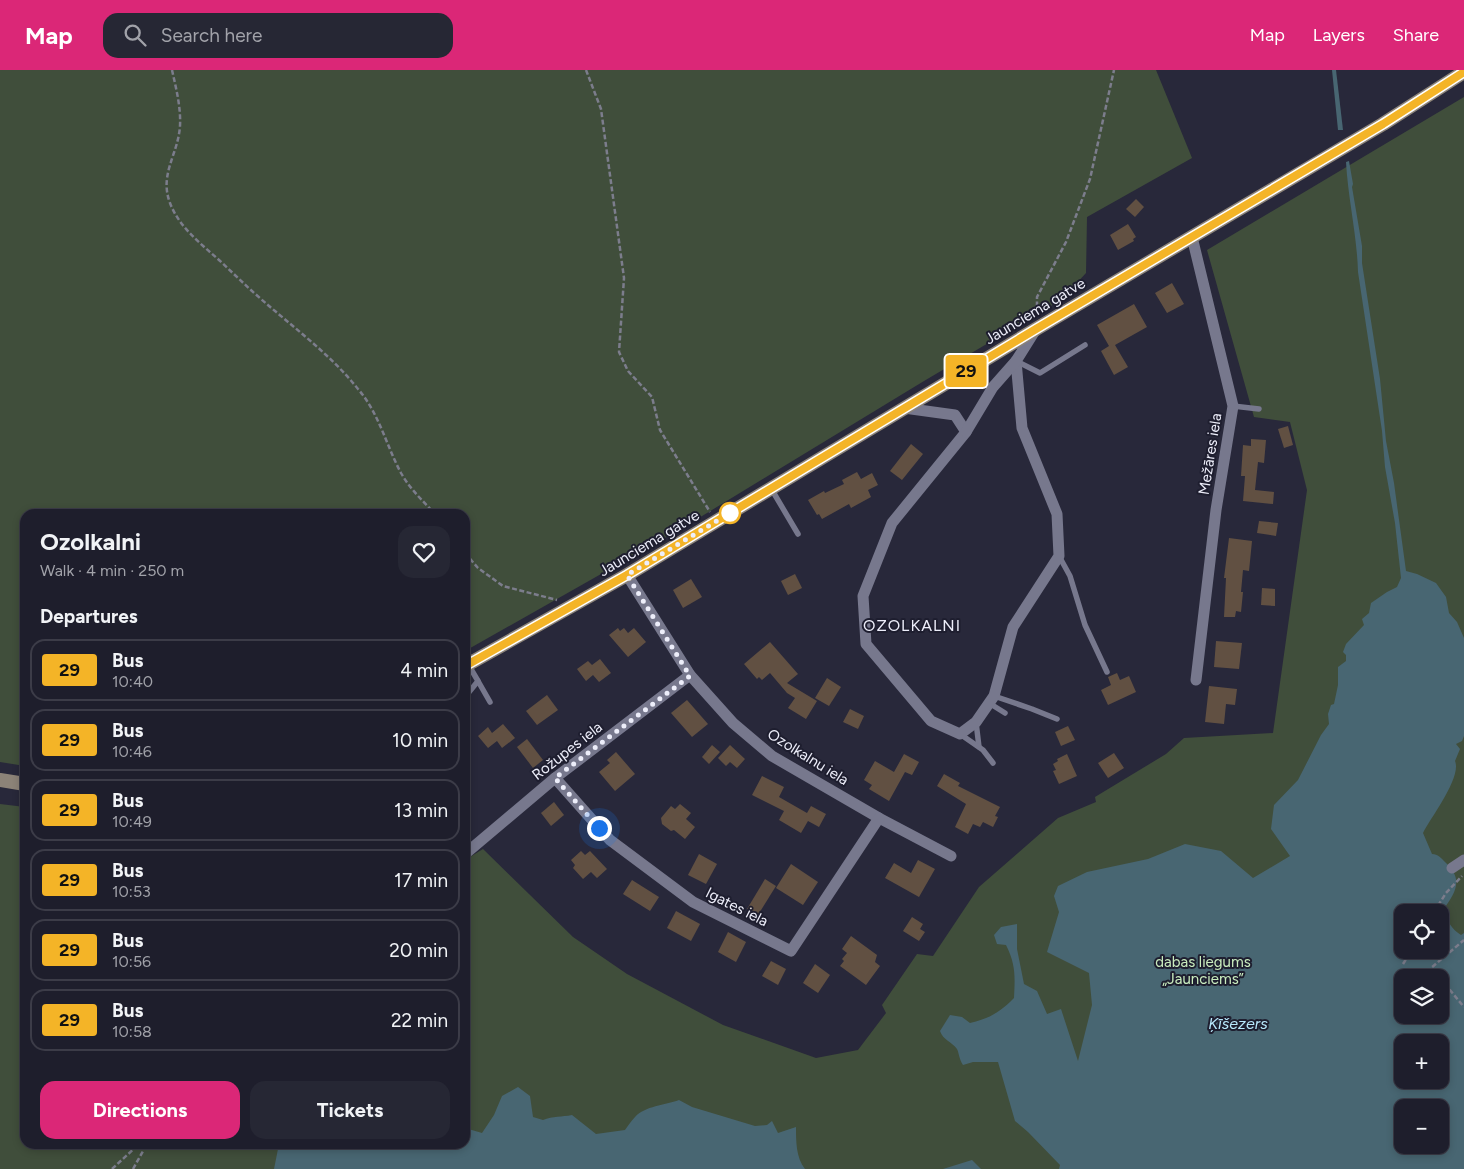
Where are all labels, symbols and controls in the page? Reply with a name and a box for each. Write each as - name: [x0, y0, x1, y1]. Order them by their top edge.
- search box: [103, 13, 453, 58]
- text: Map: [25, 21, 73, 50]
- icon: search: [121, 21, 149, 49]
- text: Search here: [161, 24, 262, 47]
- text: Map: [1250, 24, 1285, 46]
- text: Layers: [1313, 24, 1365, 46]
- text: Share: [1393, 24, 1439, 46]
- street label: Jaunciema gatve: [982, 274, 1088, 348]
- line badge: 29: [944, 355, 988, 387]
- text: 29: [956, 360, 976, 382]
- street label: Mežāres iela: [1195, 412, 1225, 496]
- unlabelled marker: [719, 502, 741, 524]
- street label: Jaunciema gatve: [596, 506, 702, 580]
- button: heart: [398, 526, 450, 578]
- text: Ozolkalni: [40, 527, 141, 556]
- text: Walk · 4 min · 250 m: [40, 561, 184, 580]
- text: Departures: [40, 605, 138, 628]
- district label: OZOLKALNI: [863, 616, 961, 635]
- text: Bus: [112, 649, 143, 672]
- text: 29: [59, 659, 80, 681]
- text: 4 min: [400, 659, 448, 682]
- text: 10:40: [112, 672, 153, 691]
- street label: Rožupes iela: [528, 718, 606, 784]
- text: Bus: [112, 719, 143, 742]
- street label: Ozolkalnu iela: [764, 725, 852, 789]
- text: 29: [59, 729, 80, 751]
- text: 10 min: [392, 729, 448, 752]
- text: 10:46: [112, 742, 152, 761]
- text: Bus: [112, 789, 143, 812]
- text: 29: [59, 799, 80, 821]
- text: 13 min: [394, 799, 448, 822]
- text: 10:49: [112, 812, 152, 831]
- your location: [587, 816, 612, 841]
- text: Bus: [112, 859, 143, 882]
- text: 29: [59, 869, 80, 891]
- text: 17 min: [394, 869, 448, 892]
- text: 10:53: [112, 882, 151, 901]
- street label: Igates iela: [703, 884, 771, 930]
- map controls: [1394, 904, 1449, 1154]
- button: locate: [1394, 904, 1449, 959]
- text: Bus: [112, 929, 143, 952]
- text: 29: [59, 939, 80, 961]
- text: 20 min: [389, 939, 448, 962]
- text: 10:56: [112, 952, 151, 971]
- park label: dabas liegums „Jaunciems”: [1155, 953, 1251, 988]
- button: layers: [1394, 969, 1449, 1024]
- text: Bus: [112, 999, 143, 1022]
- text: 29: [59, 1009, 80, 1031]
- text: 22 min: [391, 1009, 448, 1032]
- water label: Ķīšezers: [1208, 1014, 1268, 1033]
- text: 10:58: [112, 1022, 152, 1041]
- button: +: [1394, 1034, 1449, 1089]
- button: Directions: [40, 1081, 240, 1139]
- button: Tickets: [250, 1081, 450, 1139]
- button: −: [1394, 1099, 1449, 1154]

